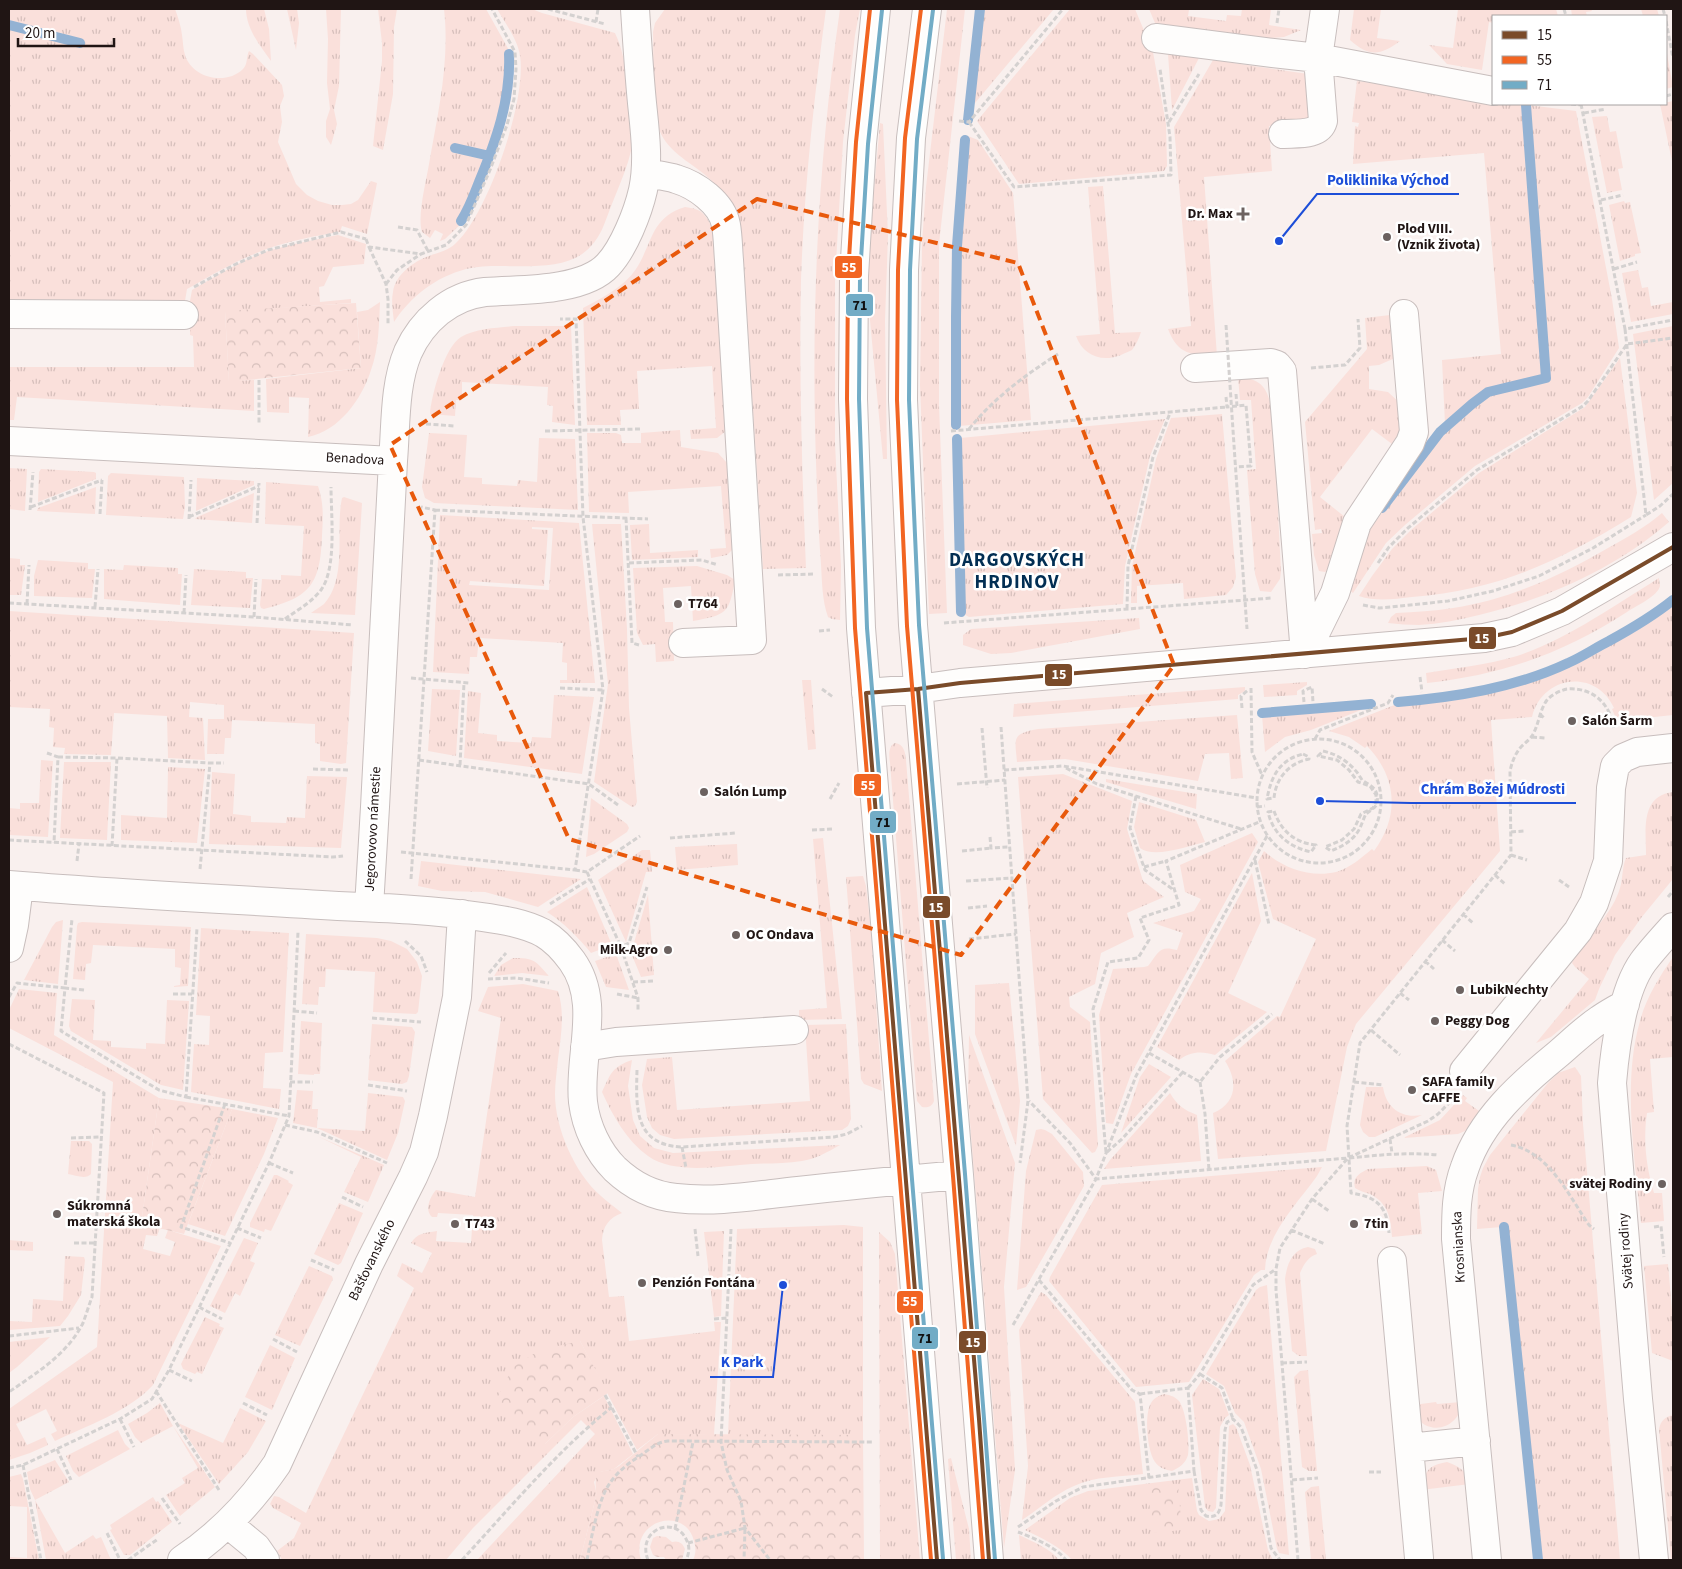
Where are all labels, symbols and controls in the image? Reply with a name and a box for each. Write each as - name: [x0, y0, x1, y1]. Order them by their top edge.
- scale bar: [18, 15, 114, 47]
- legend: [1492, 15, 1667, 105]
- text: 20 m: [25, 23, 55, 44]
- text: 15: [1537, 25, 1552, 46]
- text: 55: [1537, 50, 1552, 71]
- text: 71: [1537, 75, 1552, 96]
- callout: Poliklinika Východ: [1317, 164, 1459, 194]
- text: Poliklinika Východ: [1327, 170, 1449, 191]
- place label: Dr. Max: [1188, 204, 1233, 224]
- marker: Dr. Max: [1237, 208, 1249, 220]
- place label: Plod VIII. (Vznik života): [1397, 219, 1480, 255]
- marker: Plod VIII. (Vznik života): [1381, 231, 1393, 243]
- line badge: 55: [834, 255, 863, 279]
- text: 55: [842, 258, 856, 278]
- line badge: 71: [845, 293, 874, 317]
- text: 71: [853, 296, 867, 316]
- street label: Benadova: [325, 447, 385, 471]
- district label: DARGOVSKÝCH HRDINOV: [949, 547, 1085, 596]
- place label: T764: [688, 594, 719, 614]
- marker: T764: [672, 598, 684, 610]
- line badge: 15: [1468, 626, 1497, 650]
- text: 15: [1475, 629, 1489, 649]
- line badge: 15: [1044, 663, 1073, 687]
- text: 15: [1052, 665, 1066, 685]
- place label: Salón Šarm: [1582, 711, 1652, 731]
- marker: Salón Šarm: [1566, 715, 1578, 727]
- street label: Jegorovovo námestie: [360, 766, 386, 892]
- line badge: 55: [853, 773, 882, 797]
- callout: Chrám Božej Múdrosti: [1411, 773, 1576, 803]
- text: 55: [861, 776, 875, 796]
- text: Chrám Božej Múdrosti: [1421, 779, 1565, 800]
- place label: Salón Lump: [714, 782, 787, 802]
- marker: Salón Lump: [698, 786, 710, 798]
- line badge: 71: [869, 810, 897, 834]
- text: 71: [876, 813, 890, 833]
- line badge: 15: [922, 895, 951, 919]
- text: 15: [929, 898, 943, 918]
- place label: OC Ondava: [746, 925, 814, 945]
- marker: OC Ondava: [730, 929, 742, 941]
- place label: Milk-Agro: [600, 940, 658, 960]
- marker: Milk-Agro: [662, 944, 674, 956]
- place label: LubikNechty: [1470, 980, 1549, 1000]
- marker: LubikNechty: [1454, 984, 1466, 996]
- place label: Peggy Dog: [1445, 1011, 1510, 1031]
- marker: Peggy Dog: [1429, 1015, 1441, 1027]
- place label: SAFA family CAFFE: [1422, 1072, 1495, 1108]
- marker: SAFA family CAFFE: [1406, 1084, 1418, 1096]
- place label: svätej Rodiny: [1569, 1174, 1653, 1194]
- marker: svätej Rodiny: [1656, 1178, 1668, 1190]
- place label: Súkromná materská škola: [67, 1196, 160, 1232]
- marker: Súkromná materská škola: [51, 1208, 63, 1220]
- street label: Krosnianska: [1447, 1211, 1471, 1283]
- street label: Svätej rodiny: [1613, 1212, 1639, 1290]
- place label: T743: [465, 1214, 495, 1234]
- place label: 7tin: [1364, 1214, 1389, 1234]
- street label: Bašťovanského: [344, 1216, 400, 1304]
- marker: T743: [449, 1218, 461, 1230]
- marker: 7tin: [1348, 1218, 1360, 1230]
- place label: Penzión Fontána: [652, 1273, 755, 1293]
- marker: Penzión Fontána: [636, 1277, 648, 1289]
- line badge: 55: [896, 1290, 924, 1314]
- text: 55: [903, 1292, 917, 1312]
- line badge: 71: [911, 1326, 939, 1350]
- text: 71: [918, 1329, 932, 1349]
- line badge: 15: [958, 1330, 987, 1354]
- text: 15: [966, 1333, 980, 1353]
- callout: K Park: [710, 1347, 773, 1377]
- text: K Park: [721, 1352, 764, 1373]

